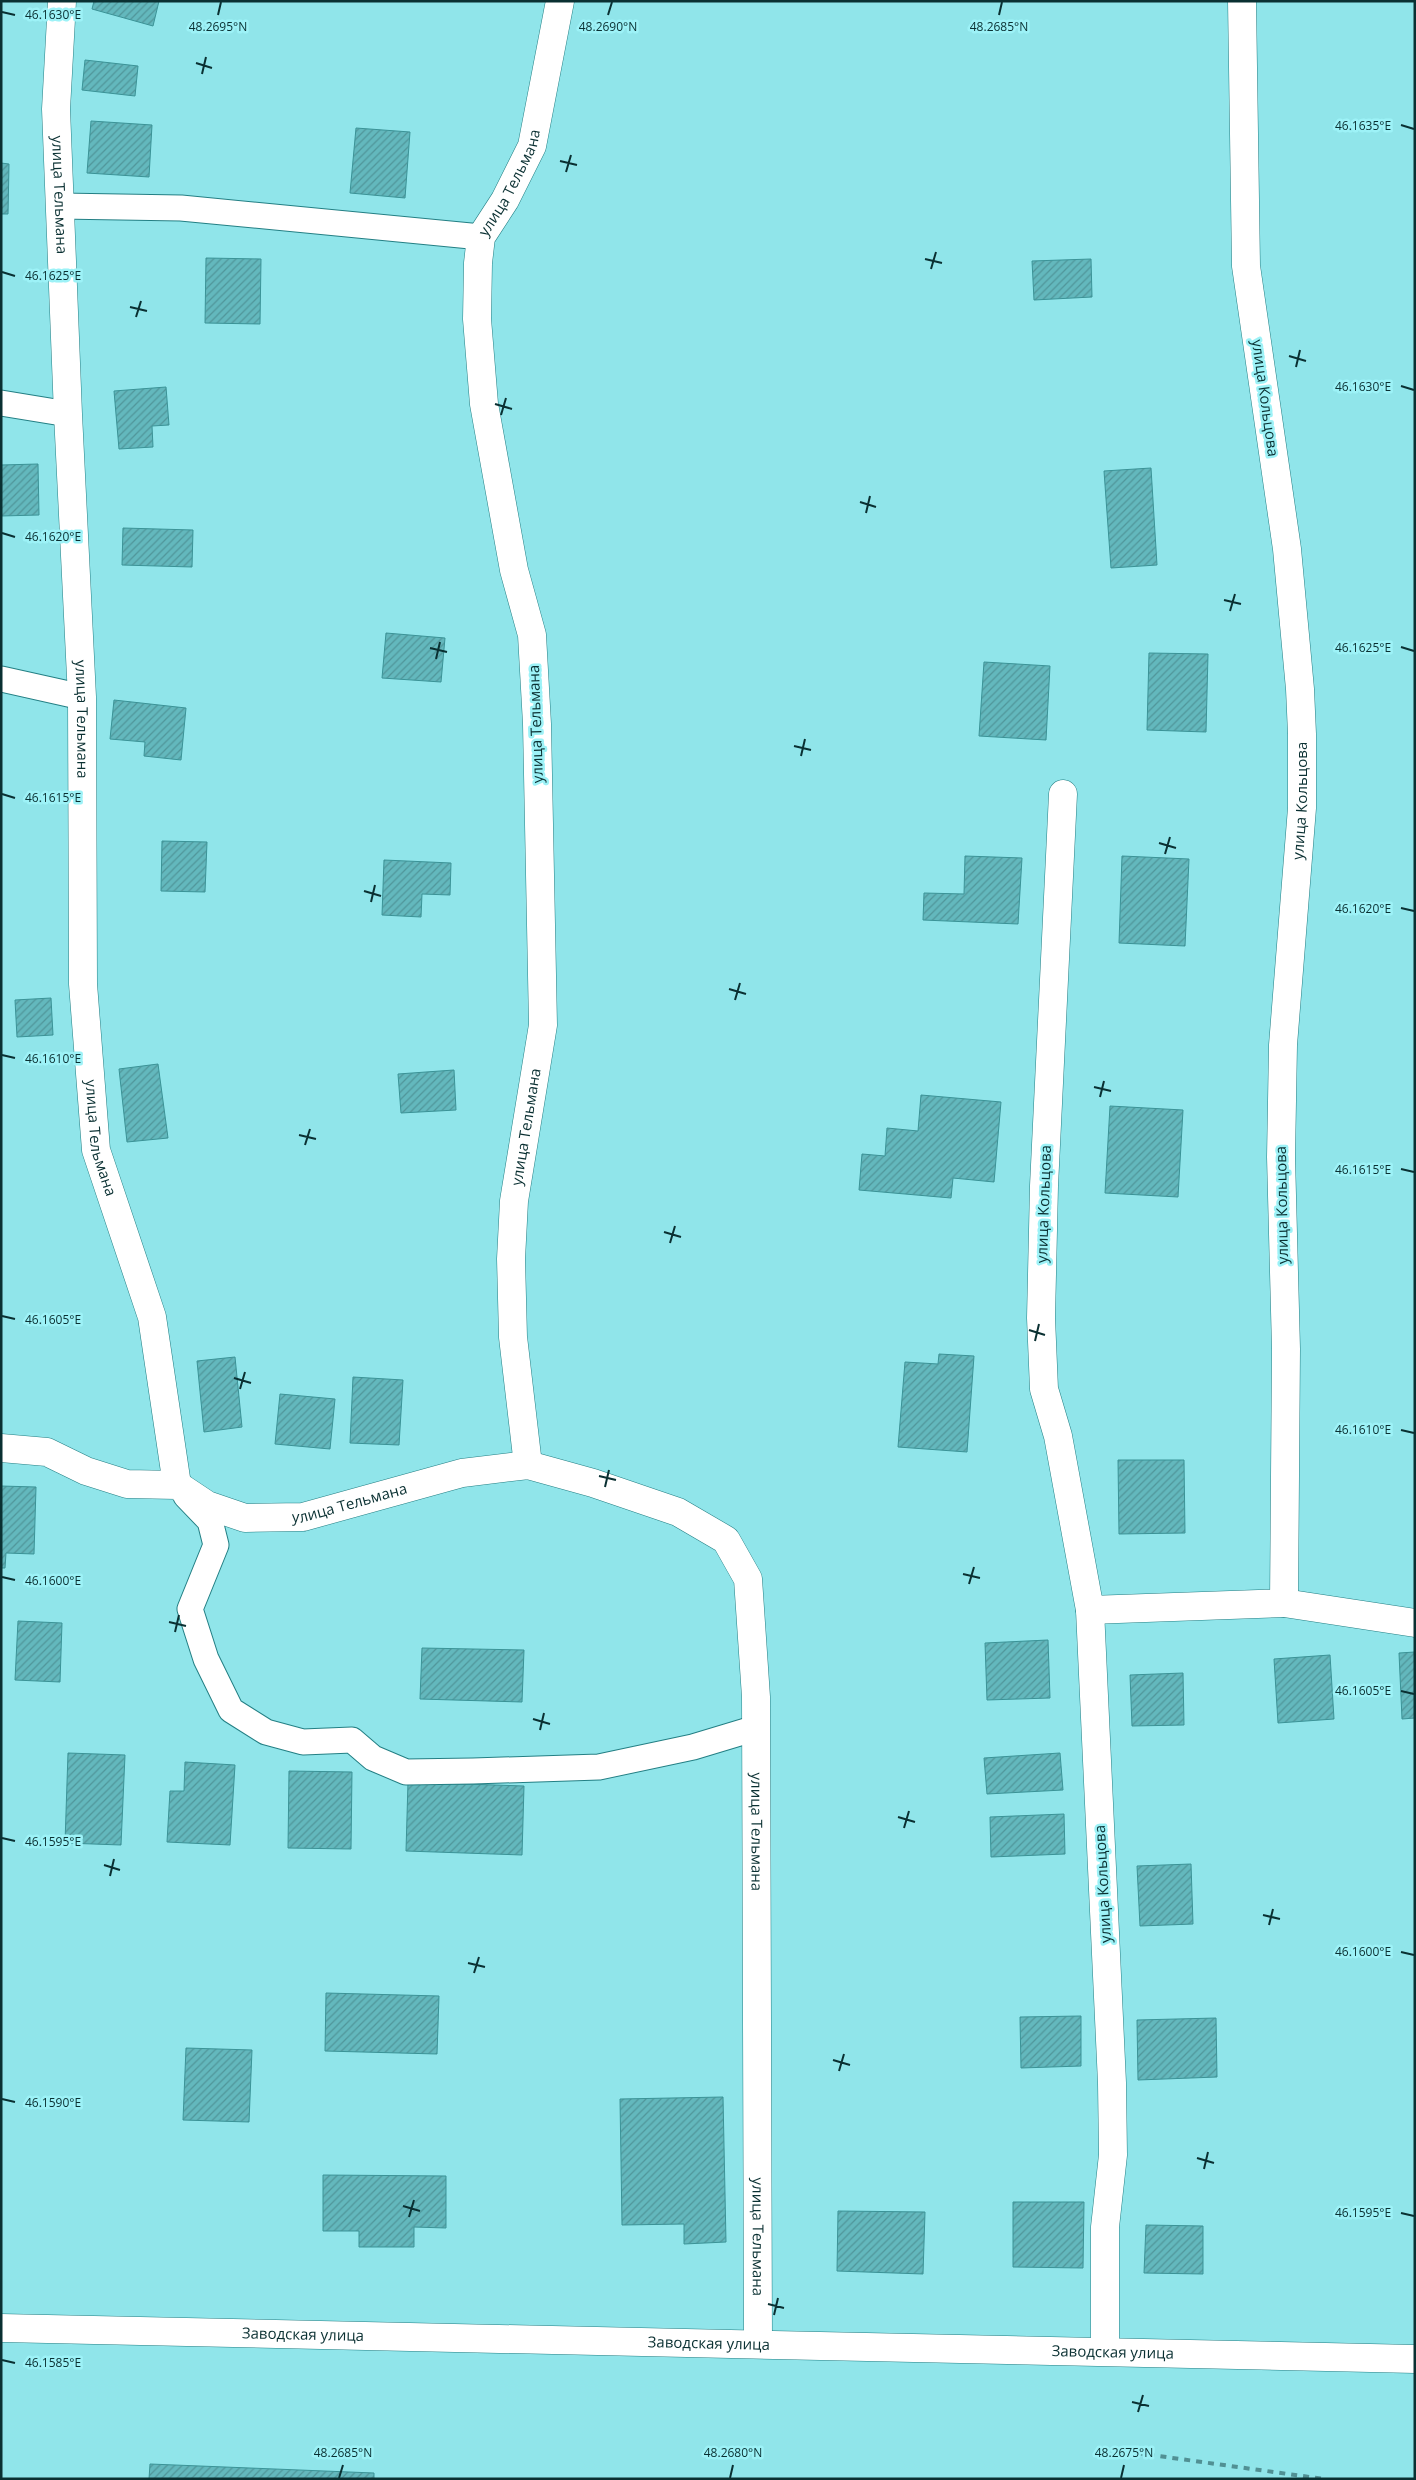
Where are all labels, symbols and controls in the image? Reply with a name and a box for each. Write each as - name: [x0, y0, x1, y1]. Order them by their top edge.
- text: 46.1630°E: [25, 6, 81, 23]
- text: 48.2695°N: [189, 18, 247, 35]
- text: 48.2690°N: [579, 18, 637, 35]
- text: 48.2685°N: [970, 18, 1028, 35]
- text: 46.1635°E: [1335, 117, 1391, 134]
- street label: улица Тельмана: [473, 128, 544, 240]
- street label: улица Тельмана: [48, 135, 73, 254]
- text: 46.1625°E: [25, 267, 81, 284]
- street label: улица Кольцова: [1248, 338, 1284, 458]
- text: 46.1630°E: [1335, 378, 1391, 395]
- text: 46.1620°E: [25, 528, 81, 545]
- text: 46.1625°E: [1335, 639, 1391, 656]
- street label: улица Тельмана: [71, 659, 93, 779]
- street label: улица Тельмана: [523, 664, 547, 784]
- street label: улица Кольцова: [1287, 742, 1311, 861]
- text: 46.1615°E: [25, 789, 81, 806]
- text: 46.1620°E: [1335, 900, 1391, 917]
- text: 46.1610°E: [25, 1050, 81, 1067]
- street label: улица Тельмана: [506, 1067, 545, 1187]
- street label: улица Тельмана: [82, 1079, 122, 1198]
- street label: улица Кольцoва: [1031, 1145, 1055, 1263]
- street label: улица Кольцова: [1270, 1146, 1292, 1264]
- text: 46.1615°E: [1335, 1161, 1391, 1178]
- text: 46.1605°E: [25, 1311, 81, 1328]
- text: 46.1610°E: [1335, 1421, 1391, 1438]
- street label: улица Тельмана: [292, 1478, 409, 1527]
- text: 46.1600°E: [25, 1572, 81, 1589]
- text: 46.1605°E: [1335, 1682, 1391, 1699]
- street label: улица Тельмана: [747, 1773, 768, 1891]
- street label: улица Кольцова: [1089, 1824, 1115, 1944]
- text: 46.1595°E: [25, 1833, 81, 1850]
- text: 46.1600°E: [1335, 1943, 1391, 1960]
- text: 46.1590°E: [25, 2094, 81, 2111]
- street label: улица Тельмана: [748, 2177, 769, 2296]
- text: 46.1595°E: [1335, 2204, 1391, 2221]
- street label: Заводская улица: [242, 2322, 364, 2345]
- street label: Заводская улица: [648, 2331, 770, 2354]
- street label: Заводская улица: [1051, 2340, 1174, 2363]
- text: 46.1585°E: [25, 2354, 81, 2371]
- text: 48.2685°N: [314, 2444, 372, 2461]
- text: 48.2680°N: [704, 2444, 762, 2461]
- text: 48.2675°N: [1095, 2444, 1153, 2461]

